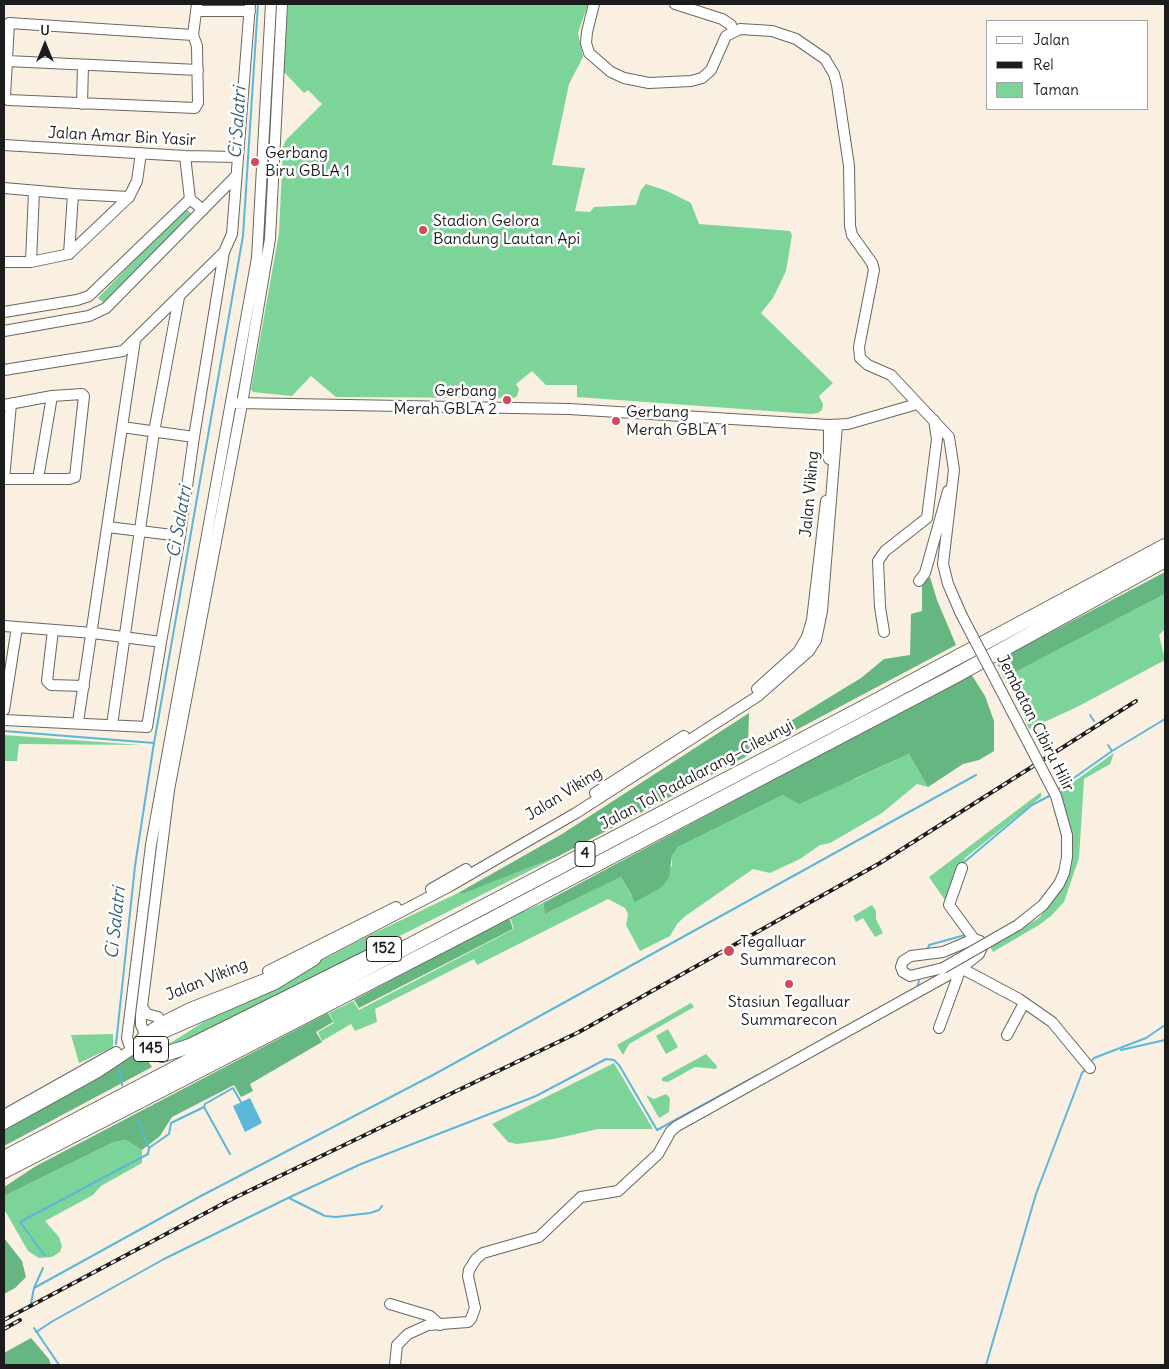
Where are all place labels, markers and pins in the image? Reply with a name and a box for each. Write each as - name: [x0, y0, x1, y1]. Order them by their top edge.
- place label: Gerbang Biru GBLA 1: [265, 143, 350, 181]
- marker: Gerbang Biru GBLA 1: [249, 156, 261, 168]
- place label: Stadion Gelora Bandung Lautan Api: [433, 211, 580, 249]
- marker: Stadion Gelora Bandung Lautan Api: [417, 224, 429, 236]
- place label: Gerbang Merah GBLA 2: [393, 381, 497, 419]
- marker: Gerbang Merah GBLA 2: [501, 394, 513, 406]
- place label: Gerbang Merah GBLA 1: [626, 402, 727, 440]
- marker: Gerbang Merah GBLA 1: [610, 415, 622, 427]
- place label: Tegalluar Summarecon: [740, 932, 836, 970]
- marker: Tegalluar Summarecon: [722, 944, 736, 958]
- marker: Stasiun Tegalluar Summarecon: [783, 978, 795, 990]
- place label: Stasiun Tegalluar Summarecon: [728, 992, 850, 1030]

